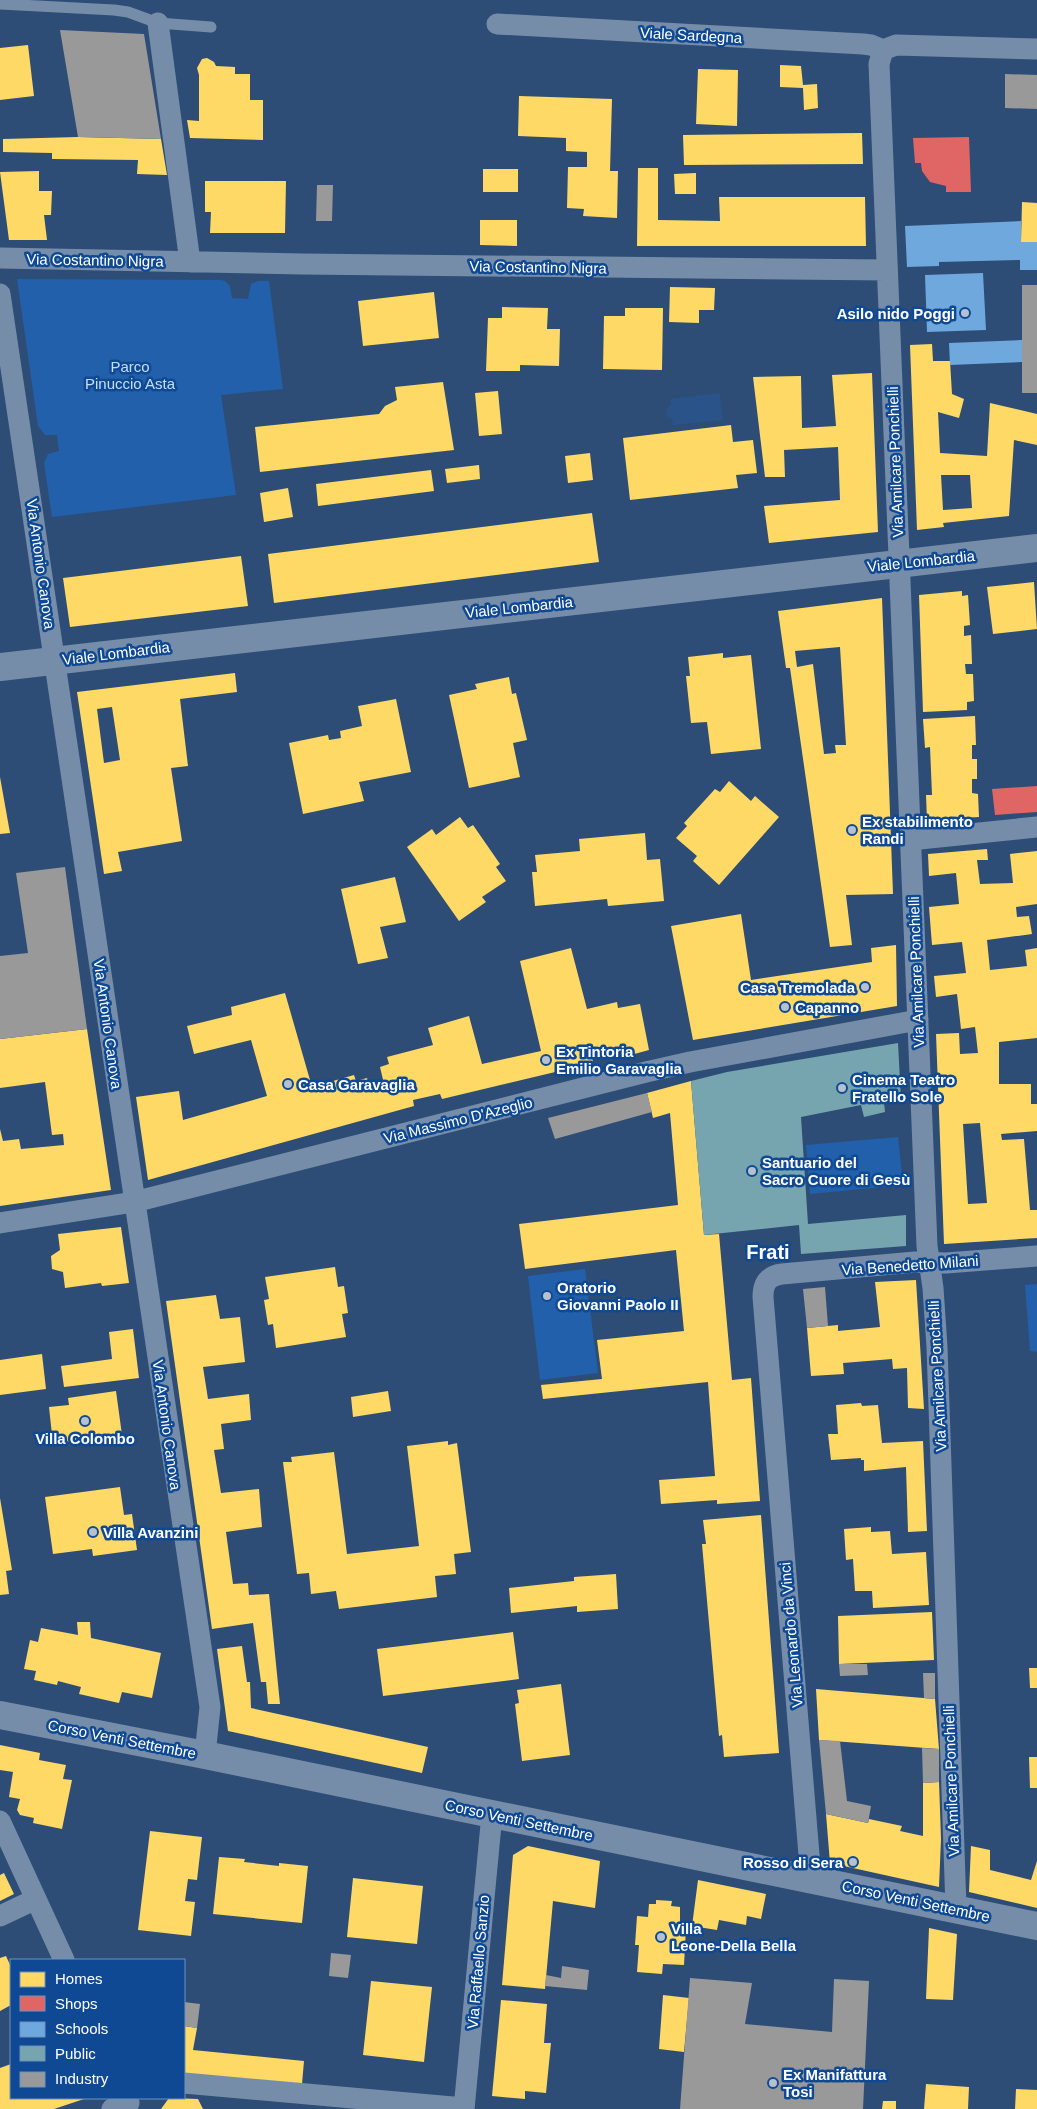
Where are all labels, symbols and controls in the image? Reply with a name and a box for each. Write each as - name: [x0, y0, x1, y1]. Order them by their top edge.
- street label: Viale Sardegna: [639, 24, 743, 46]
- street label: Via Costantino Nigra: [26, 250, 164, 270]
- street label: Via Costantino Nigra: [469, 257, 607, 277]
- place label: Asilo nido Poggi: [837, 305, 955, 322]
- marker: Asilo nido Poggi: [959, 307, 971, 319]
- park label: Parco Pinuccio Asta: [85, 358, 176, 392]
- street label: Via Amilcare Ponchielli: [884, 386, 906, 538]
- street label: Via Antonio Canova: [23, 498, 59, 631]
- street label: Viale Lombardia: [866, 547, 976, 575]
- street label: Viale Lombardia: [464, 593, 574, 621]
- street label: Viale Lombardia: [61, 638, 171, 668]
- place label: Ex stabilimento Randi: [862, 813, 973, 847]
- marker: Ex stabilimento Randi: [846, 824, 858, 836]
- street label: Via Amilcare Ponchielli: [905, 896, 927, 1048]
- street label: Via Antonio Canova: [90, 958, 126, 1091]
- place label: Casa Tremolada: [740, 979, 856, 996]
- marker: Casa Tremolada: [859, 981, 871, 993]
- place label: Capanno: [795, 999, 859, 1016]
- marker: Capanno: [779, 1001, 791, 1013]
- place label: Ex Tintoria Emilio Garavaglia: [556, 1043, 683, 1077]
- marker: Ex Tintoria Emilio Garavaglia: [540, 1054, 552, 1066]
- place label: Cinema Teatro Fratello Sole: [852, 1071, 955, 1105]
- place label: Casa Garavaglia: [298, 1076, 415, 1093]
- marker: Casa Garavaglia: [282, 1078, 294, 1090]
- marker: Cinema Teatro Fratello Sole: [836, 1082, 848, 1094]
- street label: Via Massimo D'Azeglio: [382, 1093, 534, 1147]
- place label: Santuario del Sacro Cuore di Gesù: [762, 1154, 910, 1188]
- marker: Santuario del Sacro Cuore di Gesù: [746, 1165, 758, 1177]
- district label: Frati: [746, 1241, 790, 1263]
- street label: Via Benedetto Milani: [841, 1252, 979, 1278]
- place label: Oratorio Giovanni Paolo II: [557, 1279, 679, 1313]
- marker: Oratorio Giovanni Paolo II: [541, 1290, 553, 1302]
- street label: Via Amilcare Ponchielli: [925, 1300, 949, 1452]
- street label: Via Antonio Canova: [149, 1359, 185, 1492]
- marker: Villa Colombo: [79, 1415, 91, 1427]
- place label: Villa Colombo: [35, 1430, 135, 1447]
- place label: Villa Avanzini: [103, 1524, 198, 1541]
- marker: Villa Avanzini: [87, 1526, 99, 1538]
- street label: Via Leonardo da Vinci: [776, 1561, 806, 1709]
- street label: Via Amilcare Ponchielli: [940, 1705, 962, 1857]
- street label: Corso Venti Settembre: [46, 1716, 198, 1762]
- street label: Corso Venti Settembre: [443, 1796, 595, 1844]
- place label: Rosso di Sera: [743, 1854, 844, 1871]
- marker: Rosso di Sera: [847, 1856, 859, 1868]
- street label: Corso Venti Settembre: [840, 1877, 992, 1925]
- street label: Via Raffaello Sanzio: [464, 1894, 492, 2030]
- place label: Villa Leone-Della Bella: [671, 1920, 797, 1954]
- marker: Villa Leone-Della Bella: [655, 1931, 667, 1943]
- legend: [10, 1959, 185, 2099]
- text: Homes: [55, 1970, 103, 1987]
- text: Shops: [55, 1995, 98, 2012]
- text: Schools: [55, 2020, 108, 2037]
- text: Public: [55, 2045, 96, 2062]
- place label: Ex Manifattura Tosi: [783, 2066, 887, 2100]
- text: Industry: [55, 2070, 109, 2087]
- marker: Ex Manifattura Tosi: [767, 2077, 779, 2089]

